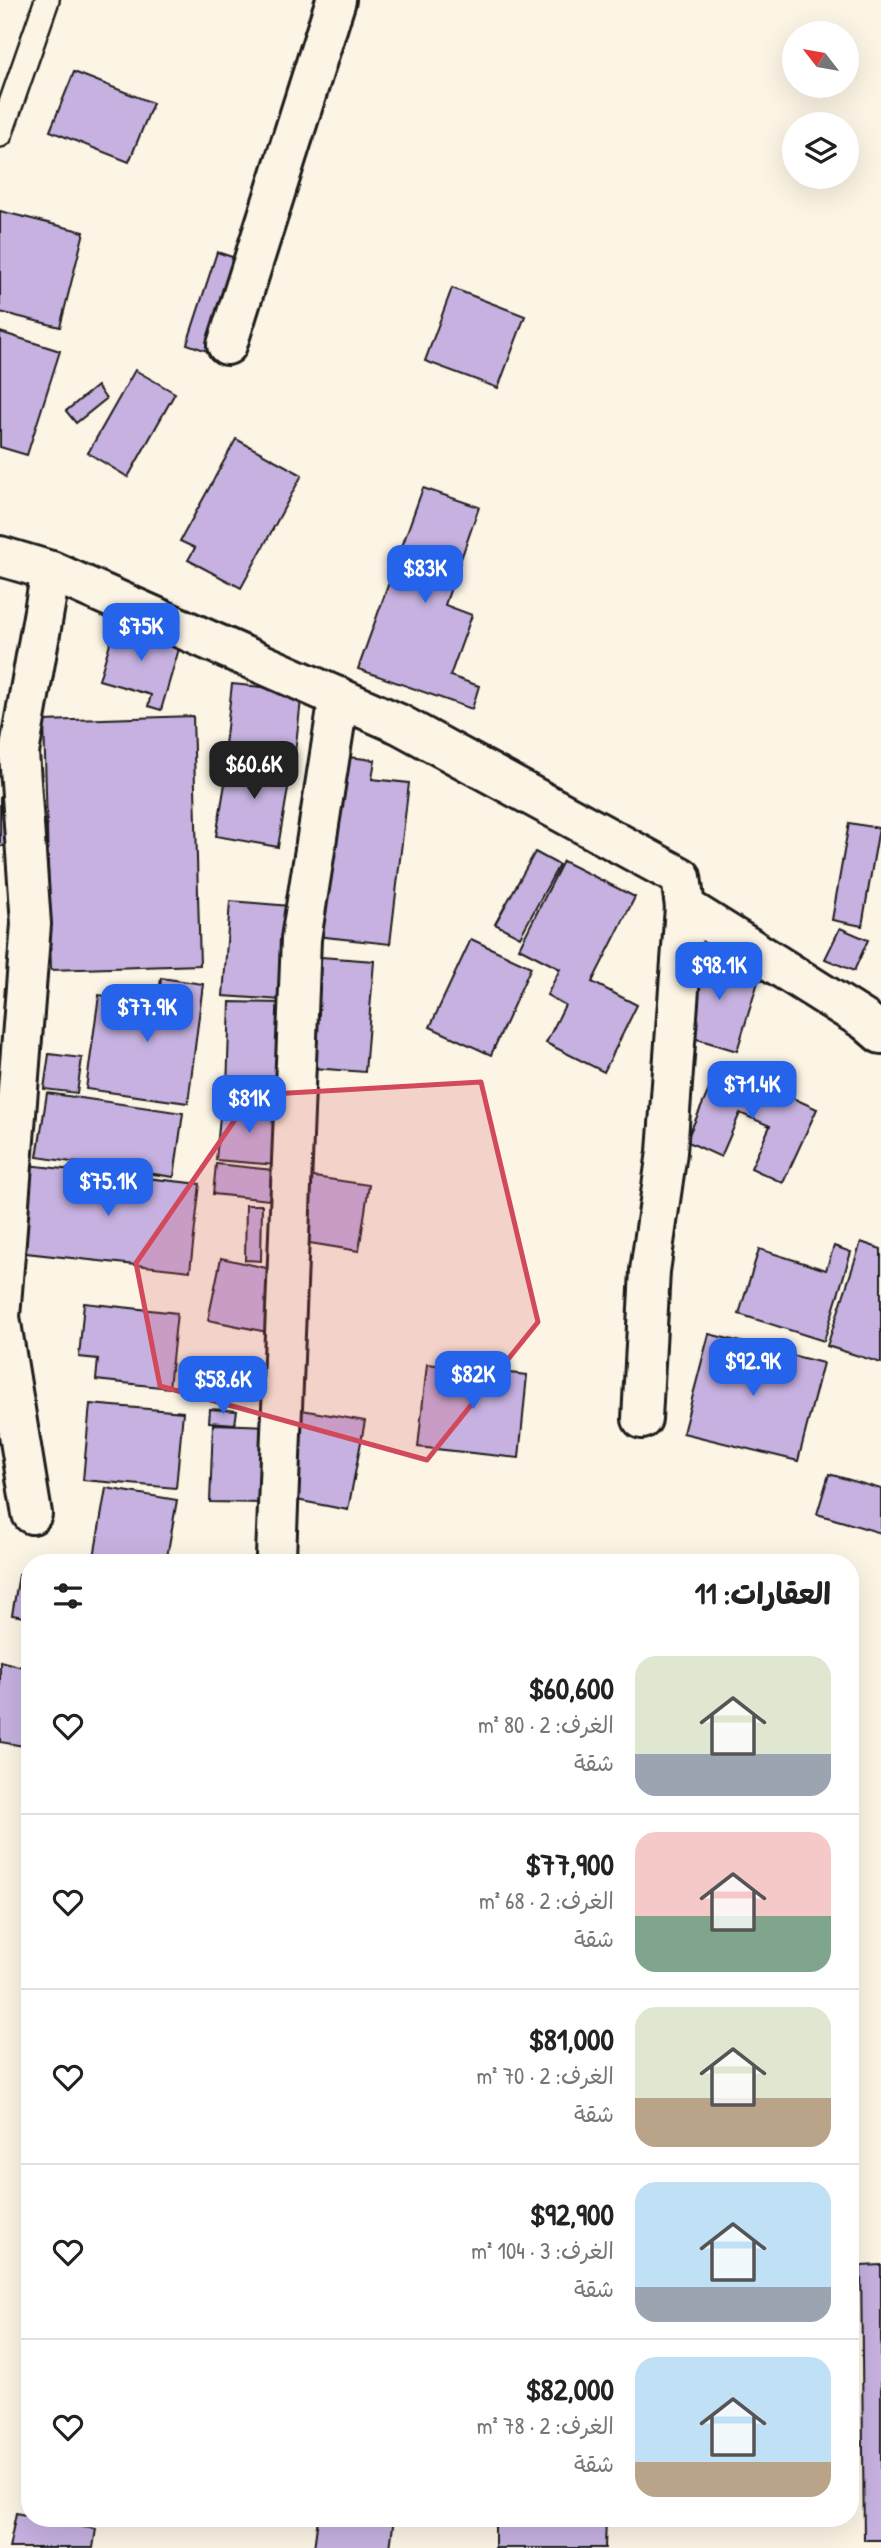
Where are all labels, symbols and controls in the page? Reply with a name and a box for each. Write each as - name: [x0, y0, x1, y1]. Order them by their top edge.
- north arrow: [782, 21, 859, 98]
- map controls: [782, 21, 859, 189]
- button: layers: [782, 112, 859, 189]
- pin: $83K: [384, 546, 466, 605]
- text: $83K: [403, 552, 447, 583]
- pin: $75K: [100, 604, 182, 663]
- text: $75K: [119, 610, 163, 641]
- pin: $60.6K: [197, 742, 311, 801]
- text: $60.6K: [225, 748, 283, 779]
- pin: $98.1K: [662, 942, 776, 1002]
- text: $98.1K: [691, 949, 747, 980]
- pin: $77.9K: [90, 984, 204, 1044]
- text: $77.9K: [117, 991, 177, 1022]
- pin: $71.4K: [695, 1062, 809, 1121]
- text: $71.4K: [724, 1068, 780, 1099]
- pin: $81K: [208, 1076, 290, 1135]
- text: $81K: [228, 1082, 270, 1113]
- pin: $75.1K: [51, 1158, 165, 1218]
- text: $75.1K: [79, 1165, 137, 1196]
- pin: $92.9K: [696, 1338, 810, 1398]
- text: $92.9K: [725, 1345, 781, 1376]
- pin: $82K: [432, 1352, 514, 1411]
- pin: $58.6K: [166, 1356, 280, 1416]
- text: $82K: [451, 1358, 495, 1389]
- text: $58.6K: [194, 1363, 252, 1394]
- text: العقارات: 11: [695, 1573, 831, 1613]
- icon: filters: [49, 1577, 87, 1615]
- text: $60,600: [528, 1668, 614, 1708]
- icon: home: [691, 1684, 775, 1768]
- icon: heart: [49, 1707, 87, 1745]
- text: الغرف: 2 · 80 m²: [478, 1709, 614, 1740]
- text: شقة: [574, 1747, 614, 1778]
- text: $77,900: [525, 1844, 614, 1884]
- icon: home: [691, 1860, 775, 1944]
- icon: heart: [49, 1883, 87, 1921]
- text: الغرف: 2 · 68 m²: [479, 1885, 614, 1916]
- text: شقة: [574, 1923, 614, 1954]
- text: $81,000: [529, 2019, 614, 2059]
- icon: home: [691, 2035, 775, 2119]
- icon: heart: [49, 2058, 87, 2096]
- text: الغرف: 2 · 70 m²: [476, 2060, 614, 2091]
- text: شقة: [574, 2098, 614, 2129]
- text: $92,900: [530, 2194, 614, 2234]
- icon: home: [691, 2210, 775, 2294]
- icon: heart: [49, 2233, 87, 2271]
- text: الغرف: 3 · 104 m²: [471, 2235, 614, 2266]
- text: شقة: [574, 2273, 614, 2304]
- text: $82,000: [525, 2369, 614, 2409]
- icon: home: [691, 2385, 775, 2469]
- icon: heart: [49, 2408, 87, 2446]
- text: الغرف: 2 · 78 m²: [477, 2410, 614, 2441]
- text: شقة: [574, 2448, 614, 2479]

